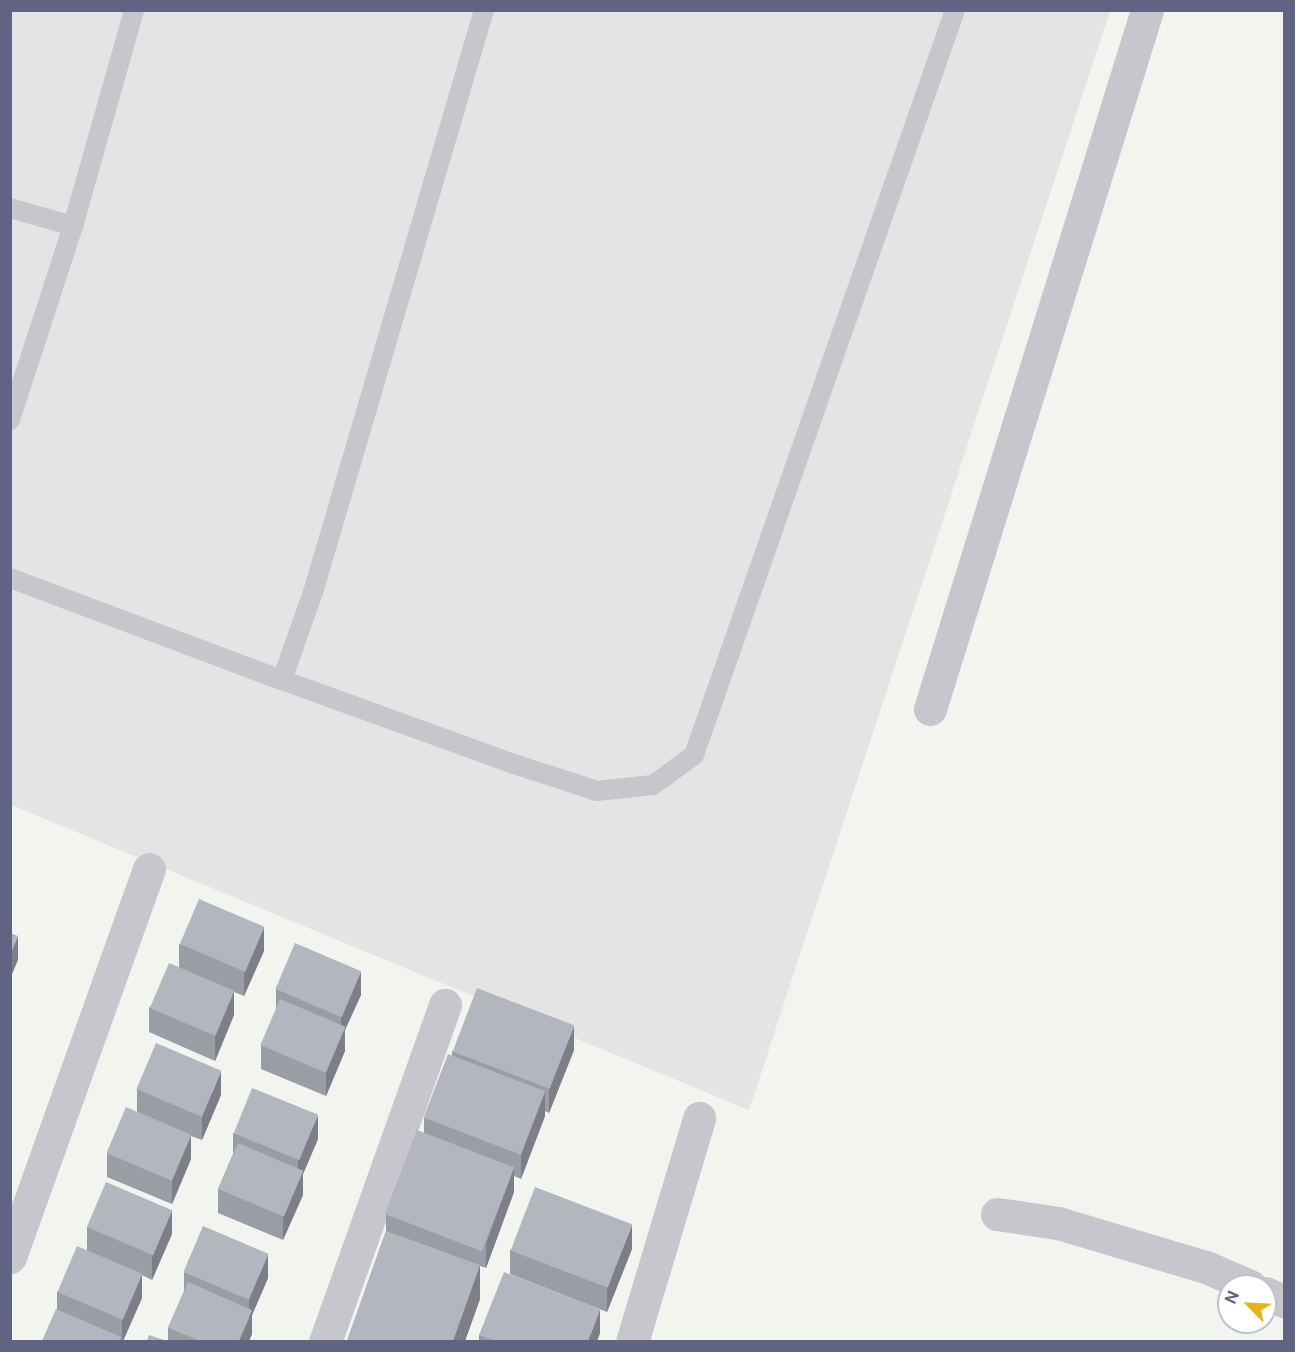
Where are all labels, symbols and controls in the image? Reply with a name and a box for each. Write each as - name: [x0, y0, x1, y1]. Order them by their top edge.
- north arrow: [1217, 1274, 1277, 1334]
- text: N: [1221, 1288, 1243, 1307]

